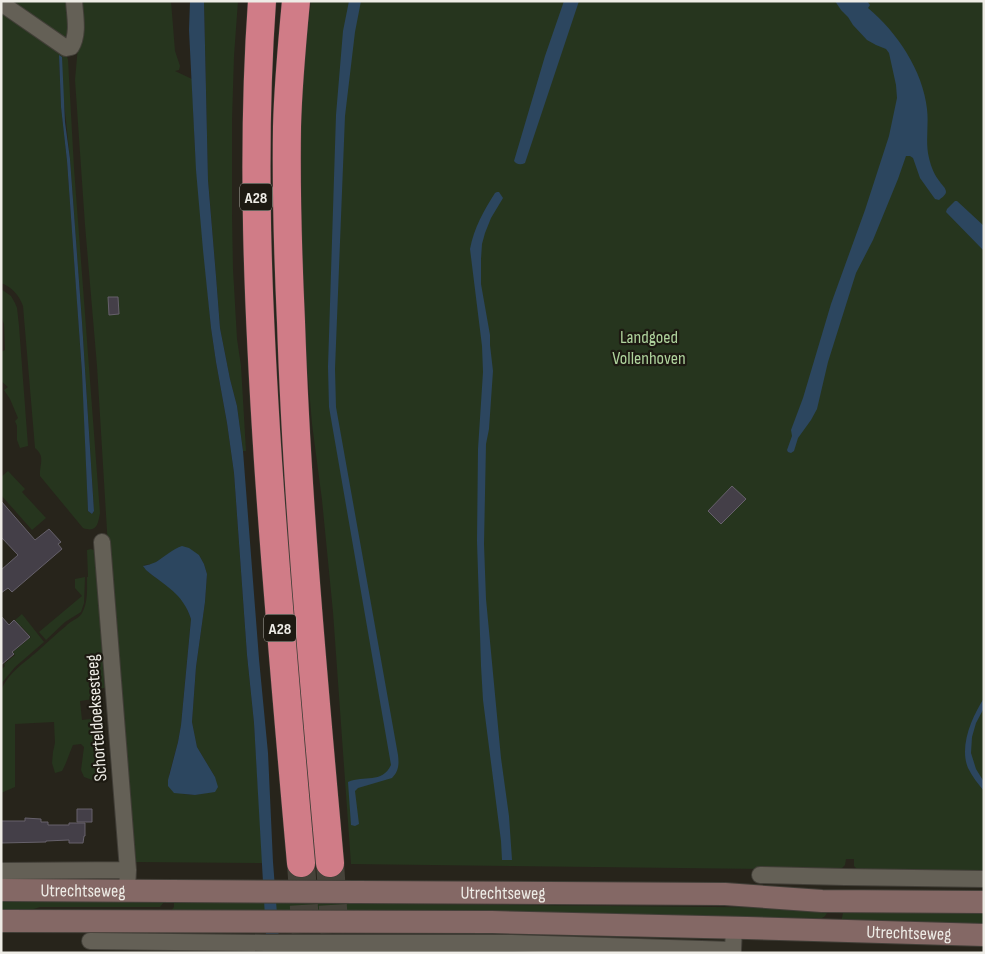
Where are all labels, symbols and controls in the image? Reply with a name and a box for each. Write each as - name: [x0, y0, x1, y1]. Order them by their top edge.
- road number: A28: [240, 183, 272, 210]
- park label: Landgoed Vollenhoven: [612, 327, 686, 369]
- road number: A28: [264, 614, 296, 641]
- street label: Schorteldoeksesteeg: [82, 654, 111, 782]
- street label: Utrechtseweg: [40, 880, 126, 902]
- street label: Utrechtseweg: [460, 883, 546, 904]
- street label: Utrechtseweg: [866, 922, 952, 945]

